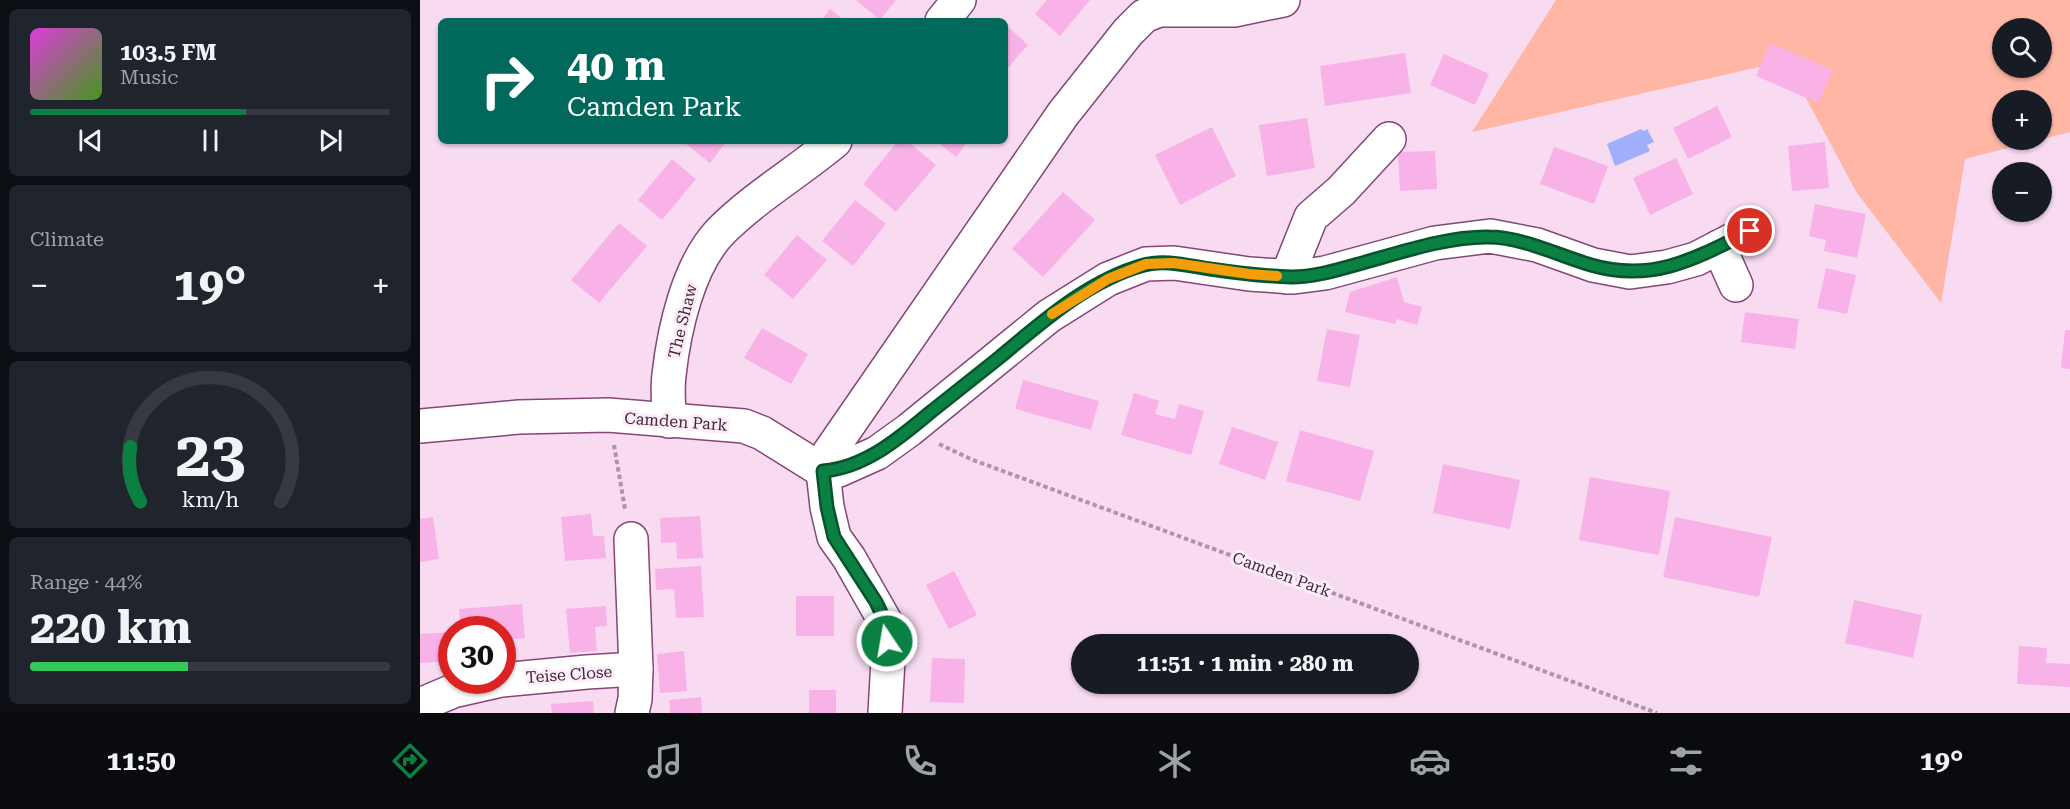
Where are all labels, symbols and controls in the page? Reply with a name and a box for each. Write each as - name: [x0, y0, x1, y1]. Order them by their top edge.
- map controls: [1992, 18, 2052, 222]
- button: search: [1992, 18, 2052, 78]
- text: 103.5 FM: [120, 40, 217, 65]
- text: 40 m: [567, 41, 665, 90]
- icon: right: [468, 42, 546, 120]
- text: Music: [120, 65, 179, 89]
- button: +: [1992, 90, 2052, 150]
- text: Camden Park: [567, 91, 741, 123]
- icon: previous: [74, 124, 107, 157]
- icon: pause: [194, 124, 227, 157]
- icon: next: [314, 124, 347, 157]
- button: −: [1992, 162, 2052, 222]
- pin: [1724, 205, 1775, 256]
- icon: arrive: [1733, 214, 1766, 247]
- text: Climate: [30, 227, 104, 251]
- text: 19°: [174, 258, 246, 311]
- text: −: [30, 266, 48, 305]
- text: +: [372, 266, 390, 305]
- street label: The Shaw: [664, 281, 701, 360]
- street label: Camden Park: [624, 408, 728, 435]
- text: 23: [175, 418, 245, 491]
- text: km/h: [181, 487, 239, 512]
- street label: Camden Park: [1230, 548, 1334, 601]
- text: Range · 44%: [30, 570, 142, 594]
- text: 220 km: [30, 601, 191, 654]
- position arrow: [855, 609, 919, 673]
- speed limit sign: 30: [438, 616, 516, 694]
- text: 11:51 · 1 min · 280 m: [1136, 651, 1354, 676]
- street label: Teise Close: [525, 662, 613, 687]
- icon: directions: [389, 740, 431, 782]
- icon: music: [644, 740, 686, 782]
- icon: phone: [899, 740, 941, 782]
- icon: climate: [1154, 740, 1196, 782]
- icon: car: [1409, 740, 1451, 782]
- icon: filters: [1665, 740, 1707, 782]
- text: 11:50: [107, 745, 176, 777]
- text: 19°: [1920, 745, 1963, 777]

